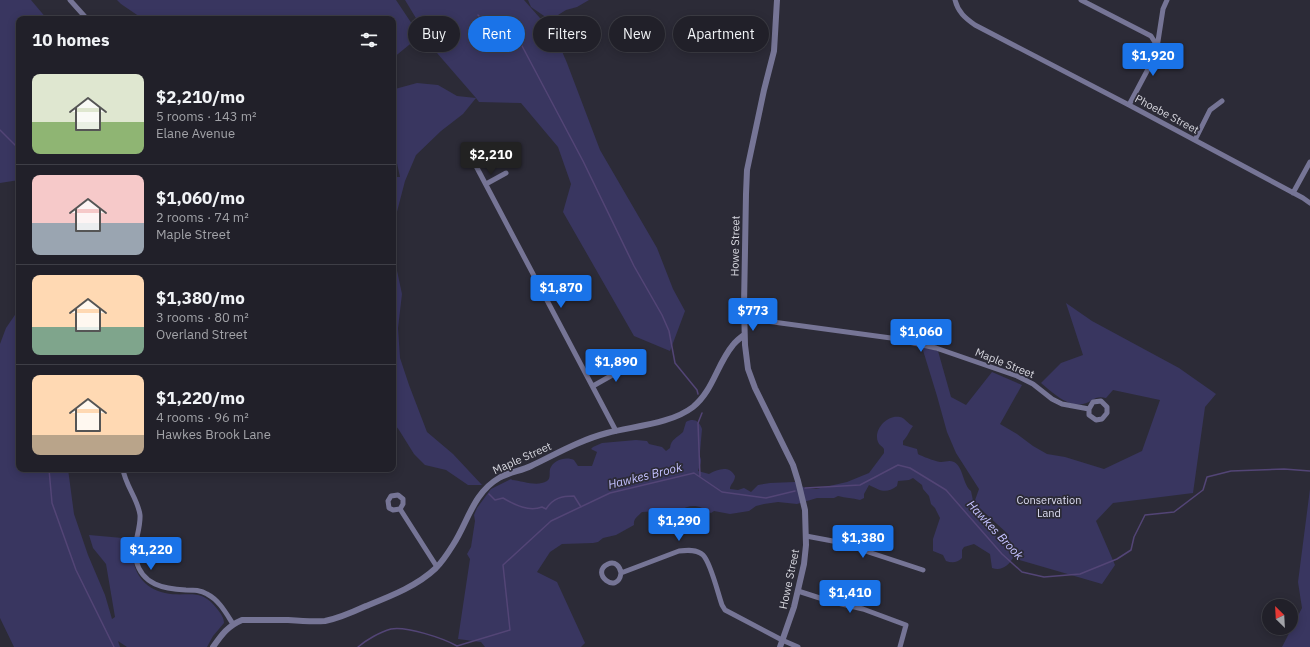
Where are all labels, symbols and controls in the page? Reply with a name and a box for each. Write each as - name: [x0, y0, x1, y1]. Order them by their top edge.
- chip: Buy: [408, 16, 460, 52]
- chip: Rent: [468, 16, 525, 52]
- chip: Filters: [533, 16, 601, 52]
- chip: New: [609, 16, 665, 52]
- chip: Apartment: [673, 16, 769, 52]
- text: 10 homes: [32, 29, 109, 51]
- icon: filters: [358, 29, 380, 51]
- pin: $1,920: [1120, 43, 1186, 77]
- text: $1,920: [1131, 47, 1175, 64]
- text: $2,210/mo: [156, 86, 245, 108]
- icon: home: [64, 90, 112, 138]
- street label: Phoebe Street: [1133, 91, 1201, 137]
- text: 5 rooms · 143 m²: [156, 108, 257, 125]
- text: Elane Avenue: [156, 125, 235, 142]
- pin: $2,210: [458, 142, 524, 176]
- text: $2,210: [469, 146, 513, 163]
- text: $1,060/mo: [156, 187, 245, 209]
- icon: home: [64, 191, 112, 239]
- text: 2 rooms · 74 m²: [156, 209, 249, 226]
- street label: Howe Street: [727, 215, 743, 277]
- text: Maple Street: [156, 226, 230, 243]
- pin: $1,870: [528, 275, 594, 309]
- text: $1,870: [539, 279, 583, 296]
- text: $1,380/mo: [156, 287, 245, 309]
- icon: home: [64, 291, 112, 339]
- pin: $773: [729, 298, 777, 332]
- text: $773: [737, 302, 769, 319]
- text: 3 rooms · 80 m²: [156, 309, 249, 326]
- pin: $1,060: [888, 319, 954, 353]
- text: $1,060: [899, 323, 943, 340]
- text: Overland Street: [156, 326, 248, 343]
- street label: Maple Street: [973, 345, 1037, 381]
- pin: $1,890: [583, 349, 649, 383]
- text: $1,890: [594, 353, 638, 370]
- text: $1,220/mo: [156, 387, 245, 409]
- icon: home: [64, 391, 112, 439]
- text: 4 rooms · 96 m²: [156, 409, 249, 426]
- text: Hawkes Brook Lane: [156, 426, 271, 443]
- street label: Maple Street: [490, 439, 554, 477]
- water label: Hawkes Brook: [606, 459, 684, 492]
- park label: Conservation Land: [1017, 493, 1082, 520]
- water label: Hawkes Brook: [964, 497, 1027, 563]
- pin: $1,290: [646, 508, 712, 542]
- text: $1,290: [657, 512, 701, 529]
- pin: $1,380: [830, 525, 896, 559]
- text: $1,380: [841, 529, 885, 546]
- pin: $1,220: [118, 537, 184, 571]
- text: $1,220: [129, 541, 173, 558]
- street label: Howe Street: [776, 548, 802, 610]
- pin: $1,410: [817, 580, 883, 614]
- text: $1,410: [828, 584, 872, 601]
- north arrow: [1262, 599, 1298, 635]
- map controls: [1262, 599, 1298, 635]

